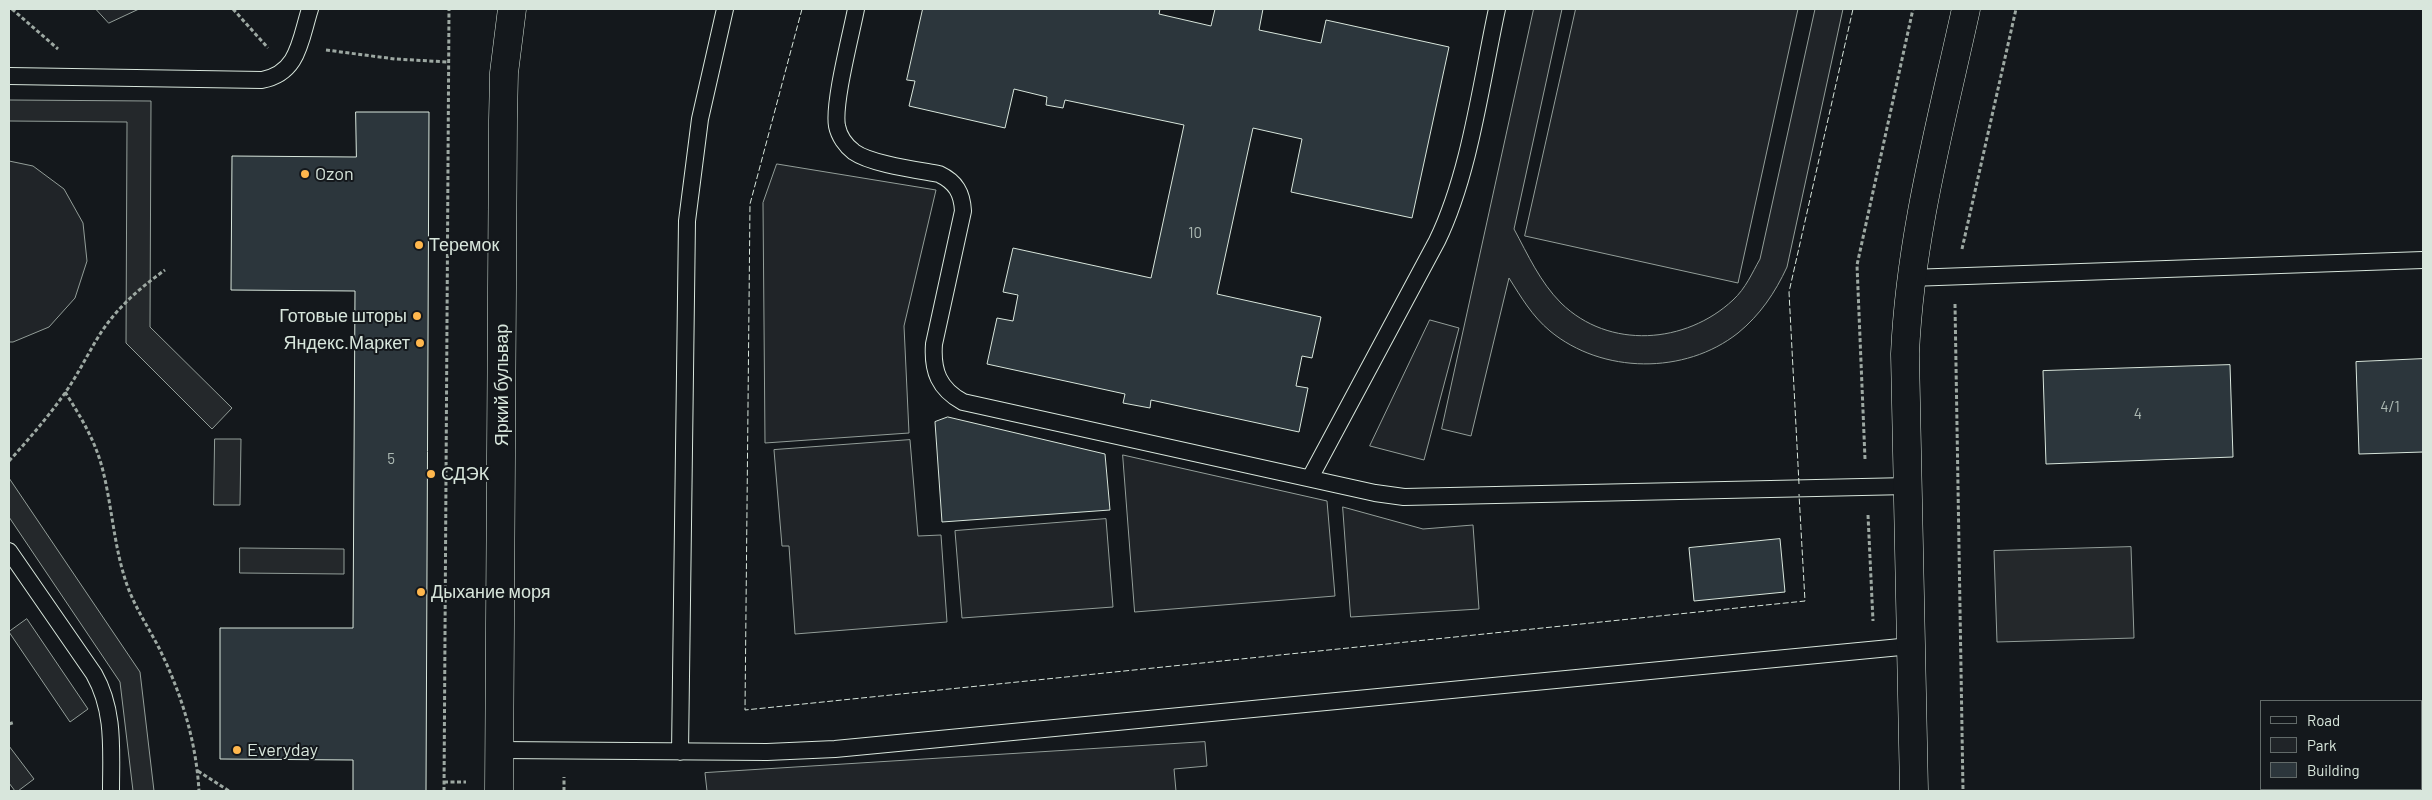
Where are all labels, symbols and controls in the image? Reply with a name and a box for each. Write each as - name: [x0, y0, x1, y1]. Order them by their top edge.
- place label: Ozon: [315, 163, 354, 185]
- marker: Ozon: [299, 168, 311, 180]
- house number: 10: [1188, 224, 1202, 242]
- place label: Теремок: [429, 234, 499, 256]
- marker: Теремок: [413, 239, 425, 251]
- place label: Готовые шторы: [279, 305, 407, 327]
- marker: Готовые шторы: [411, 310, 423, 322]
- street label: Яркий бульвар: [491, 324, 513, 446]
- place label: Яндекс.Маркет: [284, 332, 410, 354]
- marker: Яндекс.Маркет: [414, 337, 426, 349]
- house number: 4/1: [2380, 398, 2400, 416]
- house number: 4: [2134, 405, 2142, 423]
- house number: 5: [387, 450, 395, 468]
- place label: СДЭК: [441, 463, 489, 485]
- marker: СДЭК: [425, 468, 437, 480]
- place label: Дыхание моря: [431, 581, 550, 603]
- marker: Дыхание моря: [415, 586, 427, 598]
- legend: [2260, 700, 2422, 790]
- text: Road: [2307, 711, 2340, 729]
- text: Park: [2307, 736, 2336, 754]
- place label: Everyday: [247, 739, 318, 761]
- marker: Everyday: [231, 744, 243, 756]
- text: Building: [2307, 761, 2360, 779]

